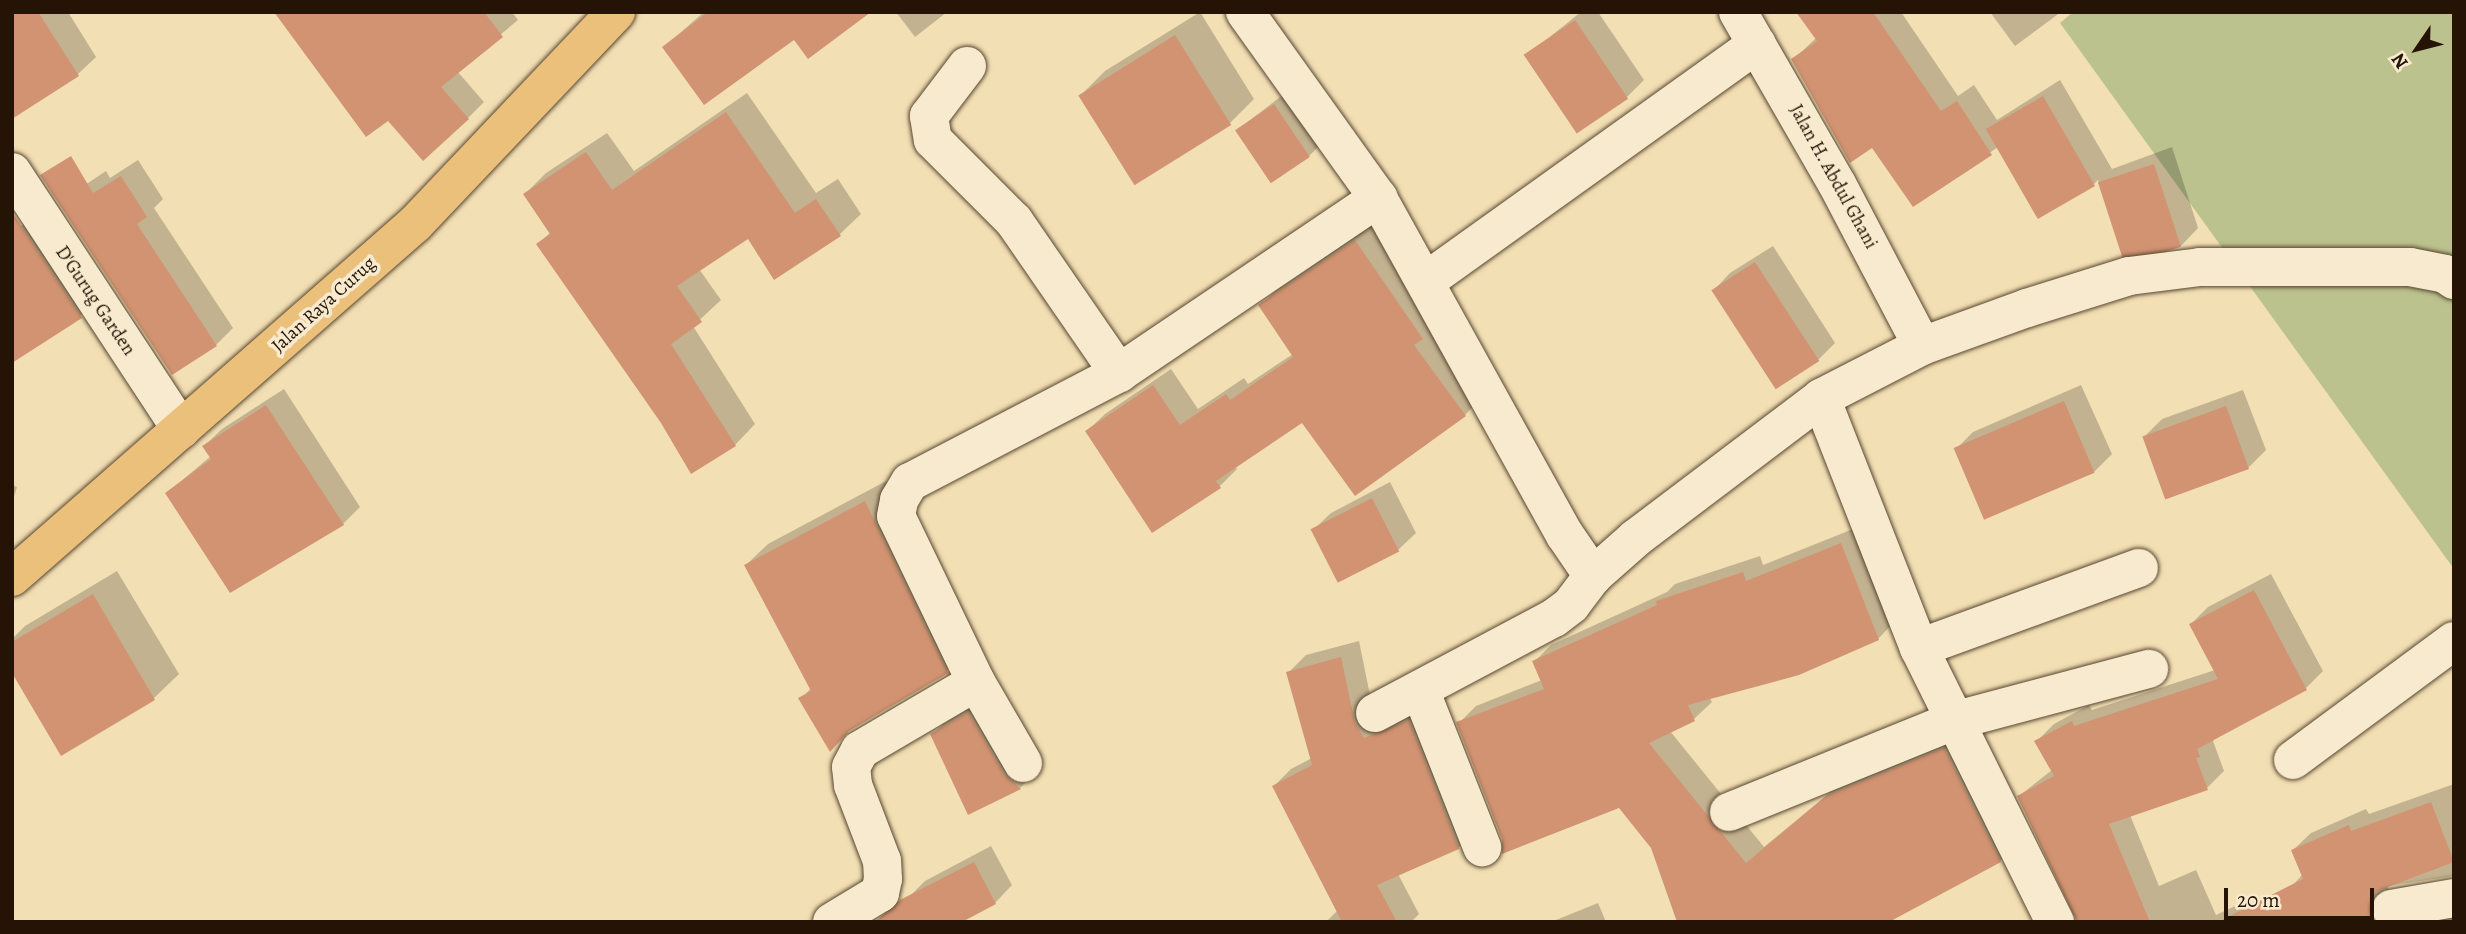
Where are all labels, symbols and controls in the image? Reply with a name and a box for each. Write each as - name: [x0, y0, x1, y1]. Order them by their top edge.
- north arrow: [2382, 14, 2452, 84]
- text: N: [2385, 48, 2414, 74]
- street label: Jalan H. Abdul Ghani: [1784, 101, 1882, 253]
- street label: D'Gurug Garden: [50, 242, 140, 360]
- street label: Jalan Raya Curug: [267, 252, 381, 358]
- scale bar: [2228, 874, 2378, 918]
- text: 20 m: [2237, 886, 2280, 914]

